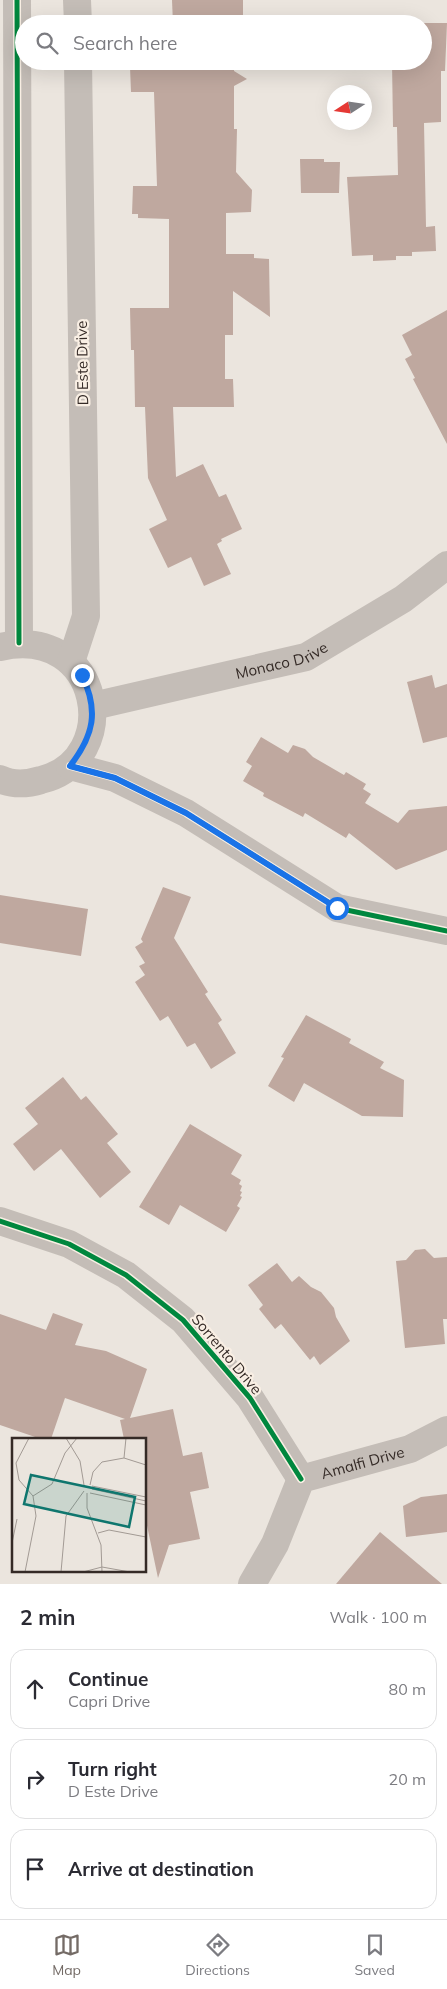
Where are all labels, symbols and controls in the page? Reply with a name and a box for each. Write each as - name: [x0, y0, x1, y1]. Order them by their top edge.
- search box: [15, 15, 432, 70]
- icon: search: [33, 29, 61, 57]
- text: Search here: [73, 31, 177, 55]
- north arrow: [327, 85, 372, 130]
- street label: D Este Drive: [72, 320, 92, 406]
- street label: Monaco Drive: [233, 637, 331, 682]
- route end: [71, 664, 94, 687]
- route start: [326, 897, 349, 920]
- street label: Sorrento Drive: [188, 1310, 266, 1398]
- inset map: [12, 1438, 146, 1572]
- street label: Amalfi Drive: [319, 1442, 406, 1483]
- text: 2 min: [20, 1604, 75, 1630]
- text: Walk · 100 m: [329, 1607, 427, 1627]
- text: Continue: [68, 1667, 148, 1691]
- icon: ahead: [21, 1675, 49, 1703]
- text: 80 m: [389, 1679, 426, 1699]
- text: Capri Drive: [68, 1691, 150, 1711]
- text: Turn right: [68, 1757, 157, 1781]
- icon: right: [21, 1765, 49, 1793]
- text: 20 m: [389, 1769, 426, 1789]
- text: D Este Drive: [68, 1781, 158, 1801]
- icon: arrive: [21, 1855, 49, 1883]
- text: Arrive at destination: [68, 1857, 254, 1881]
- tab: Map: [52, 1931, 81, 1979]
- tab: Directions: [185, 1931, 250, 1979]
- tab: Saved: [354, 1931, 395, 1979]

